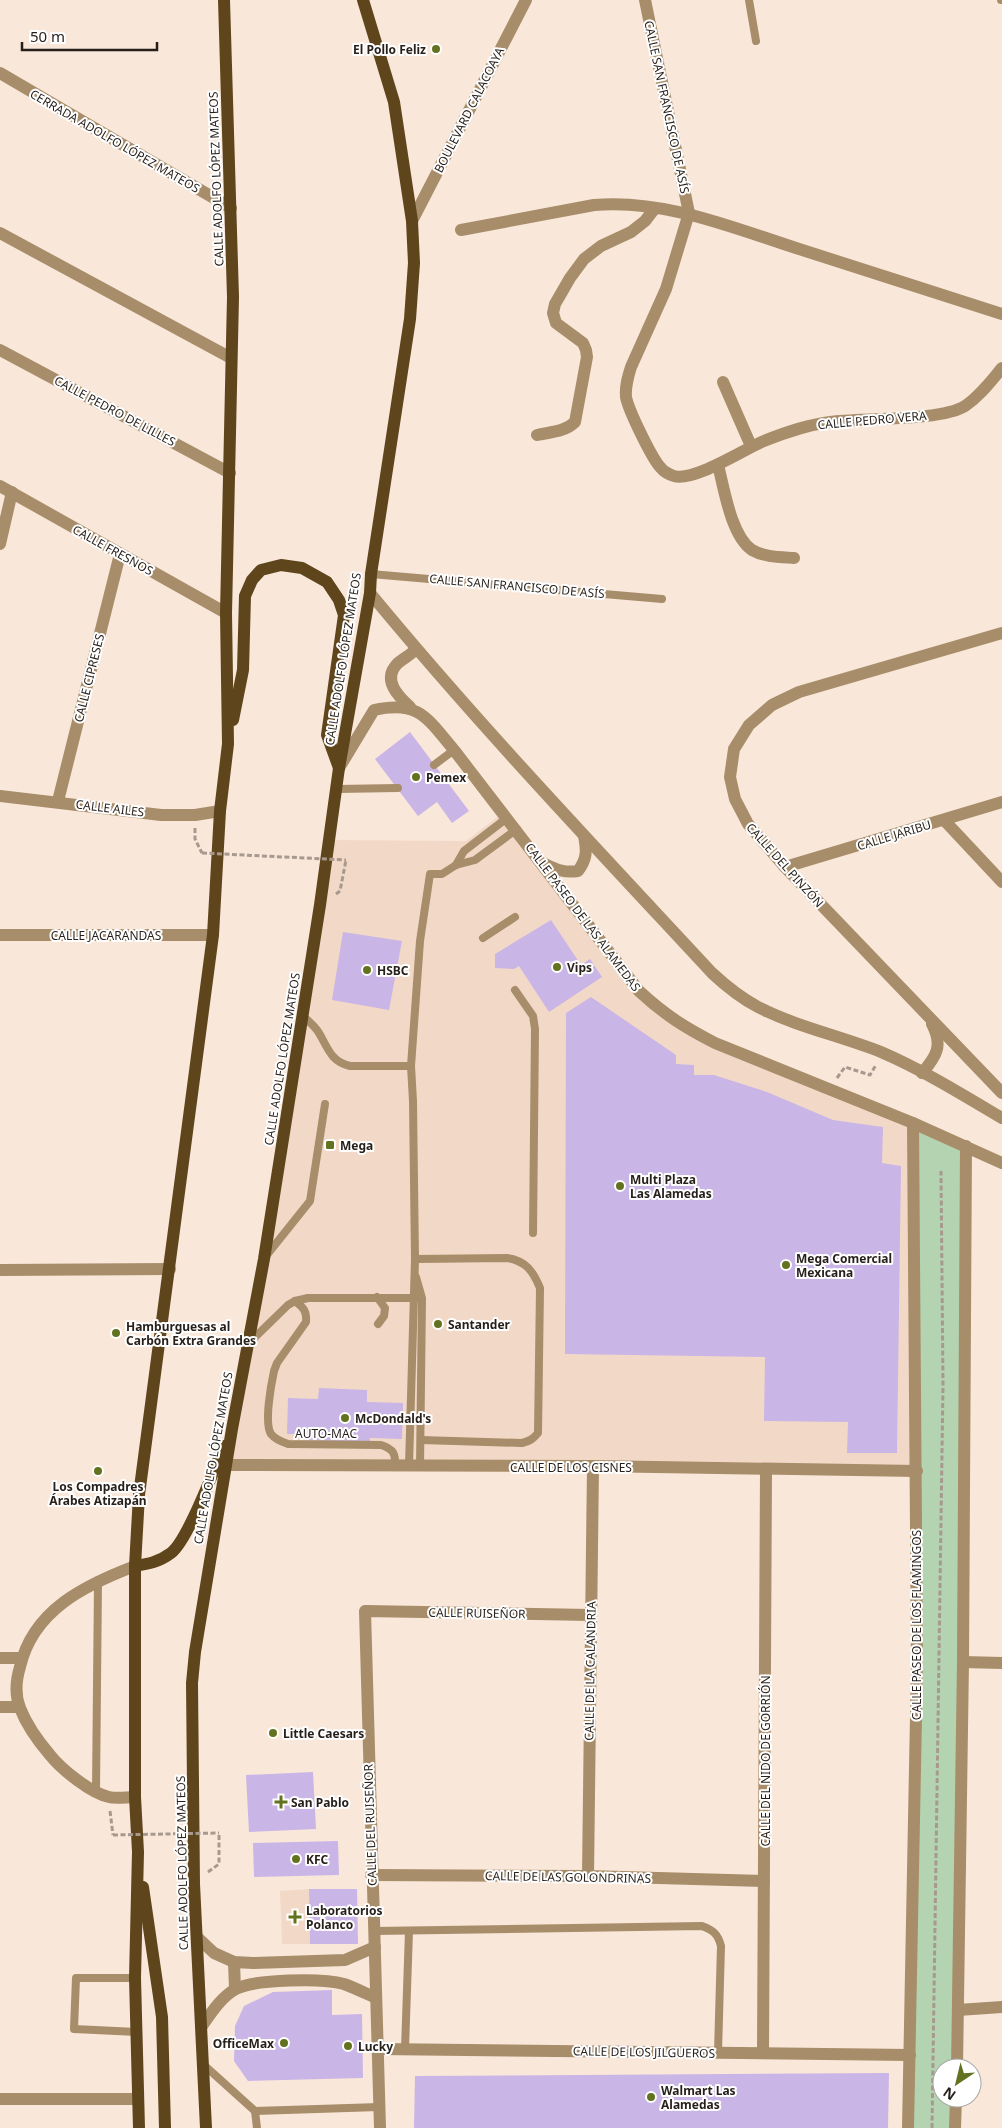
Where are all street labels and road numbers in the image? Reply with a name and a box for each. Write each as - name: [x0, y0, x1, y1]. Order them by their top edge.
- street label: CALLE SAN FRANCISCO DE ASÍS: [640, 19, 694, 195]
- street label: BOULEVARD CALACOAYA: [430, 44, 508, 176]
- street label: CERRADA ADOLFO LÓPEZ MATEOS: [27, 85, 203, 197]
- street label: CALLE ADOLFO LÓPEZ MATEOS: [204, 91, 228, 267]
- street label: CALLE PEDRO DE LILLES: [51, 372, 179, 450]
- street label: CALLE PEDRO VERA: [817, 407, 927, 433]
- street label: CALLE FRESNOS: [70, 521, 157, 579]
- street label: CALLE SAN FRANCISCO DE ASÍS: [429, 570, 606, 602]
- street label: CALLE ADOLFO LÓPEZ MATEOS: [321, 571, 365, 747]
- street label: CALLE CIPRESES: [70, 632, 108, 724]
- street label: CALLE AILES: [75, 795, 146, 821]
- street label: CALLE JARIBU: [855, 816, 933, 854]
- street label: CALLE DEL PINZÓN: [742, 819, 828, 911]
- street label: CALLE PASEO DE LAS ALAMEDAS: [521, 839, 645, 995]
- street label: CALLE JACARANDAS: [51, 927, 162, 944]
- street label: CALLE ADOLFO LÓPEZ MATEOS: [260, 971, 304, 1147]
- street label: CALLE ADOLFO LÓPEZ MATEOS: [189, 1370, 237, 1546]
- street label: AUTO-MAC: [295, 1425, 357, 1442]
- street label: CALLE DE LOS CISNES: [510, 1459, 632, 1476]
- street label: CALLE PASEO DE LOS FLAMINGOS: [908, 1529, 925, 1720]
- street label: CALLE DE LA CALANDRIA: [580, 1601, 600, 1741]
- street label: CALLE RUISEÑOR: [428, 1604, 526, 1622]
- street label: CALLE DEL NIDO DE GORRIÓN: [757, 1675, 774, 1847]
- street label: CALLE DEL RUISEÑOR: [359, 1763, 381, 1886]
- street label: CALLE ADOLFO LÓPEZ MATEOS: [172, 1775, 192, 1951]
- street label: CALLE DE LAS GOLONDRINAS: [485, 1867, 652, 1887]
- street label: CALLE DE LOS JILGUEROS: [573, 2042, 716, 2062]

